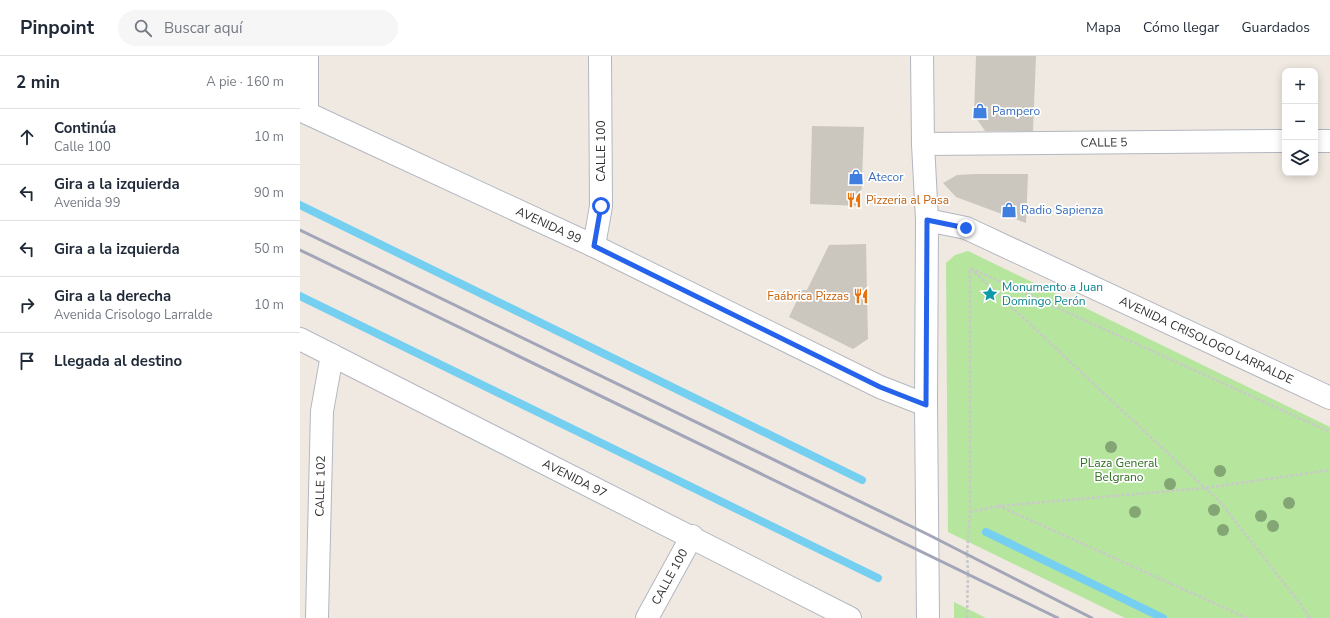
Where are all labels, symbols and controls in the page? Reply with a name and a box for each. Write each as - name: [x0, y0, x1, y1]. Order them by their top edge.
- search box: [118, 10, 398, 46]
- text: Pinpoint: [20, 15, 94, 41]
- icon: search: [132, 17, 154, 39]
- text: Buscar aquí: [164, 18, 242, 38]
- text: Mapa: [1086, 18, 1121, 37]
- text: Cómo llegar: [1143, 18, 1219, 37]
- text: Guardados: [1241, 18, 1310, 37]
- map controls: [1282, 68, 1318, 176]
- button: +: [1282, 68, 1318, 104]
- text: 2 min: [16, 71, 60, 94]
- text: A pie · 160 m: [206, 73, 284, 91]
- shop icon: Pampero: [971, 102, 989, 120]
- place label: Pampero: [992, 103, 1041, 119]
- button: −: [1282, 104, 1318, 140]
- text: Continúa: [54, 118, 116, 138]
- street label: CALLE 100: [593, 120, 609, 182]
- icon: ahead: [16, 126, 38, 148]
- text: 10 m: [254, 128, 284, 146]
- street label: CALLE 5: [1080, 134, 1128, 151]
- text: Calle 100: [54, 138, 111, 156]
- button: layers: [1282, 140, 1318, 176]
- shop icon: Atecor: [847, 168, 865, 186]
- place label: Atecor: [868, 169, 904, 185]
- text: Gira a la izquierda: [54, 174, 180, 194]
- icon: left: [16, 182, 38, 204]
- text: 90 m: [254, 184, 284, 202]
- restaurant icon: Pizzeria al Pasa: [845, 191, 863, 209]
- place label: Pizzeria al Pasa: [866, 192, 949, 208]
- text: Avenida 99: [54, 194, 120, 212]
- route start: [592, 197, 610, 215]
- shop icon: Radio Sapienza: [1000, 201, 1018, 219]
- place label: Radio Sapienza: [1021, 202, 1103, 218]
- street label: AVENIDA 99: [513, 203, 584, 247]
- route end: [957, 219, 975, 237]
- icon: left: [16, 238, 38, 260]
- text: Gira a la izquierda: [54, 239, 180, 259]
- text: 50 m: [254, 240, 284, 258]
- place label: Monumento a Juan Domingo Perón: [1002, 279, 1103, 309]
- place icon: Monumento a Juan Domingo Perón: [981, 285, 999, 303]
- text: Gira a la derecha: [54, 286, 171, 306]
- restaurant icon: Faábrica Pizzas: [852, 287, 870, 305]
- place label: Faábrica Pizzas: [767, 288, 849, 304]
- street label: AVENIDA CRISOLOGO LARRALDE: [1117, 293, 1296, 388]
- icon: right: [16, 294, 38, 316]
- text: 10 m: [254, 296, 284, 314]
- text: Avenida Crisologo Larralde: [54, 306, 212, 324]
- icon: arrive: [16, 350, 38, 372]
- text: Llegada al destino: [54, 351, 182, 371]
- street label: CALLE 102: [311, 455, 329, 517]
- street label: AVENIDA 97: [540, 455, 610, 501]
- park label: PLaza General Belgrano: [1080, 455, 1158, 485]
- street label: CALLE 100: [648, 546, 691, 608]

